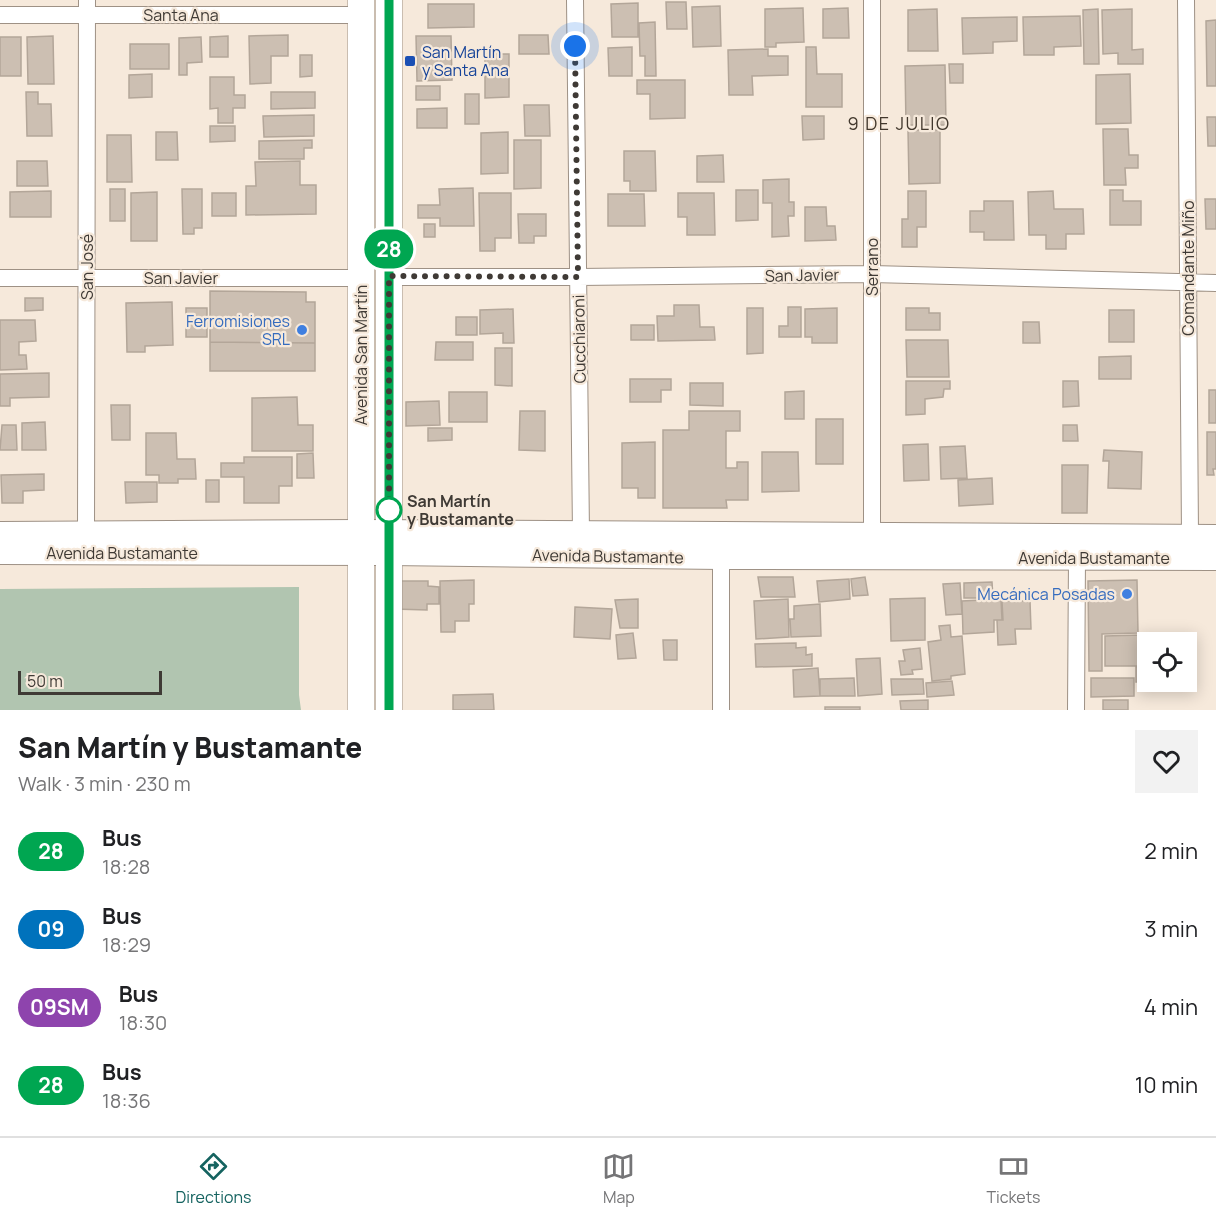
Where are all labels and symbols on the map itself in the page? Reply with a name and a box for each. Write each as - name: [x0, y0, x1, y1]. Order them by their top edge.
- street label: Santa Ana: [143, 4, 219, 26]
- your location: [560, 31, 590, 61]
- place label: San Martín y Santa Ana: [422, 41, 509, 81]
- marker: San Martín y Santa Ana: [403, 54, 417, 68]
- district label: 9 DE JULIO: [847, 111, 951, 135]
- street label: Comandante Miño: [1177, 200, 1199, 336]
- line badge: 28: [362, 230, 416, 268]
- street label: San José: [76, 234, 98, 300]
- street label: Serrano: [861, 238, 883, 296]
- street label: San Javier: [765, 263, 840, 287]
- street label: San Javier: [144, 267, 218, 289]
- street label: Avenida San Martín: [350, 285, 372, 425]
- street label: Cucchiaroni: [567, 294, 591, 384]
- place label: Ferromisiones SRL: [186, 310, 290, 350]
- marker: Ferromisiones SRL: [295, 323, 309, 337]
- place label: San Martín y Bustamante: [407, 490, 514, 530]
- marker: San Martín y Bustamante: [376, 497, 402, 523]
- street label: Avenida Bustamante: [46, 542, 198, 564]
- street label: Avenida Bustamante: [532, 544, 684, 568]
- street label: Avenida Bustamante: [1018, 547, 1170, 569]
- place label: Mecánica Posadas: [977, 583, 1115, 605]
- marker: Mecánica Posadas: [1120, 587, 1134, 601]
- scale bar: [18, 668, 162, 696]

